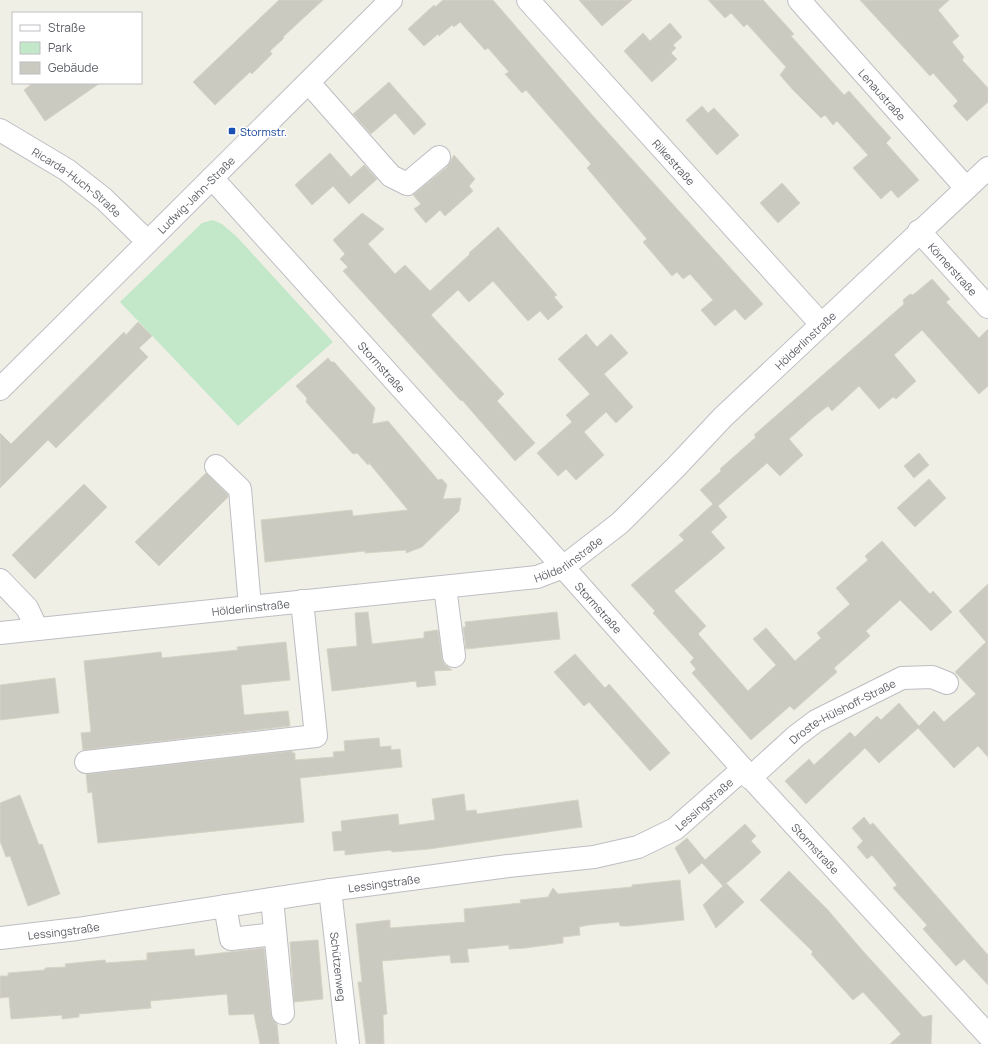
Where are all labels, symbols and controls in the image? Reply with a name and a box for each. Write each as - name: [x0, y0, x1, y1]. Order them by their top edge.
- legend: [12, 12, 142, 84]
- text: Straße: [48, 19, 85, 36]
- text: Park: [48, 39, 73, 56]
- text: Gebäude: [48, 59, 99, 76]
- street label: Lenaustraße: [856, 65, 910, 124]
- place label: Stormstr.: [240, 124, 287, 139]
- marker: Stormstr.: [227, 126, 237, 136]
- street label: Rilkestraße: [650, 136, 699, 188]
- street label: Ricarda-Huch-Straße: [30, 143, 125, 220]
- street label: Ludwig-Jahn-Straße: [154, 152, 238, 236]
- street label: Körnerstraße: [925, 239, 982, 299]
- street label: Hölderlinstraße: [771, 307, 839, 372]
- street label: Stormstraße: [355, 338, 410, 396]
- street label: Hölderlinstraße: [531, 532, 606, 585]
- street label: Stormstraße: [572, 579, 626, 637]
- street label: Hölderlinstraße: [211, 595, 291, 618]
- street label: Droste-Hülshoff-Straße: [785, 675, 898, 747]
- street label: Lessingstraße: [672, 774, 736, 833]
- street label: Stormstraße: [789, 819, 843, 877]
- street label: Lessingstraße: [347, 870, 421, 895]
- street label: Lessingstraße: [27, 918, 101, 942]
- street label: Schützenweg: [327, 931, 350, 1002]

